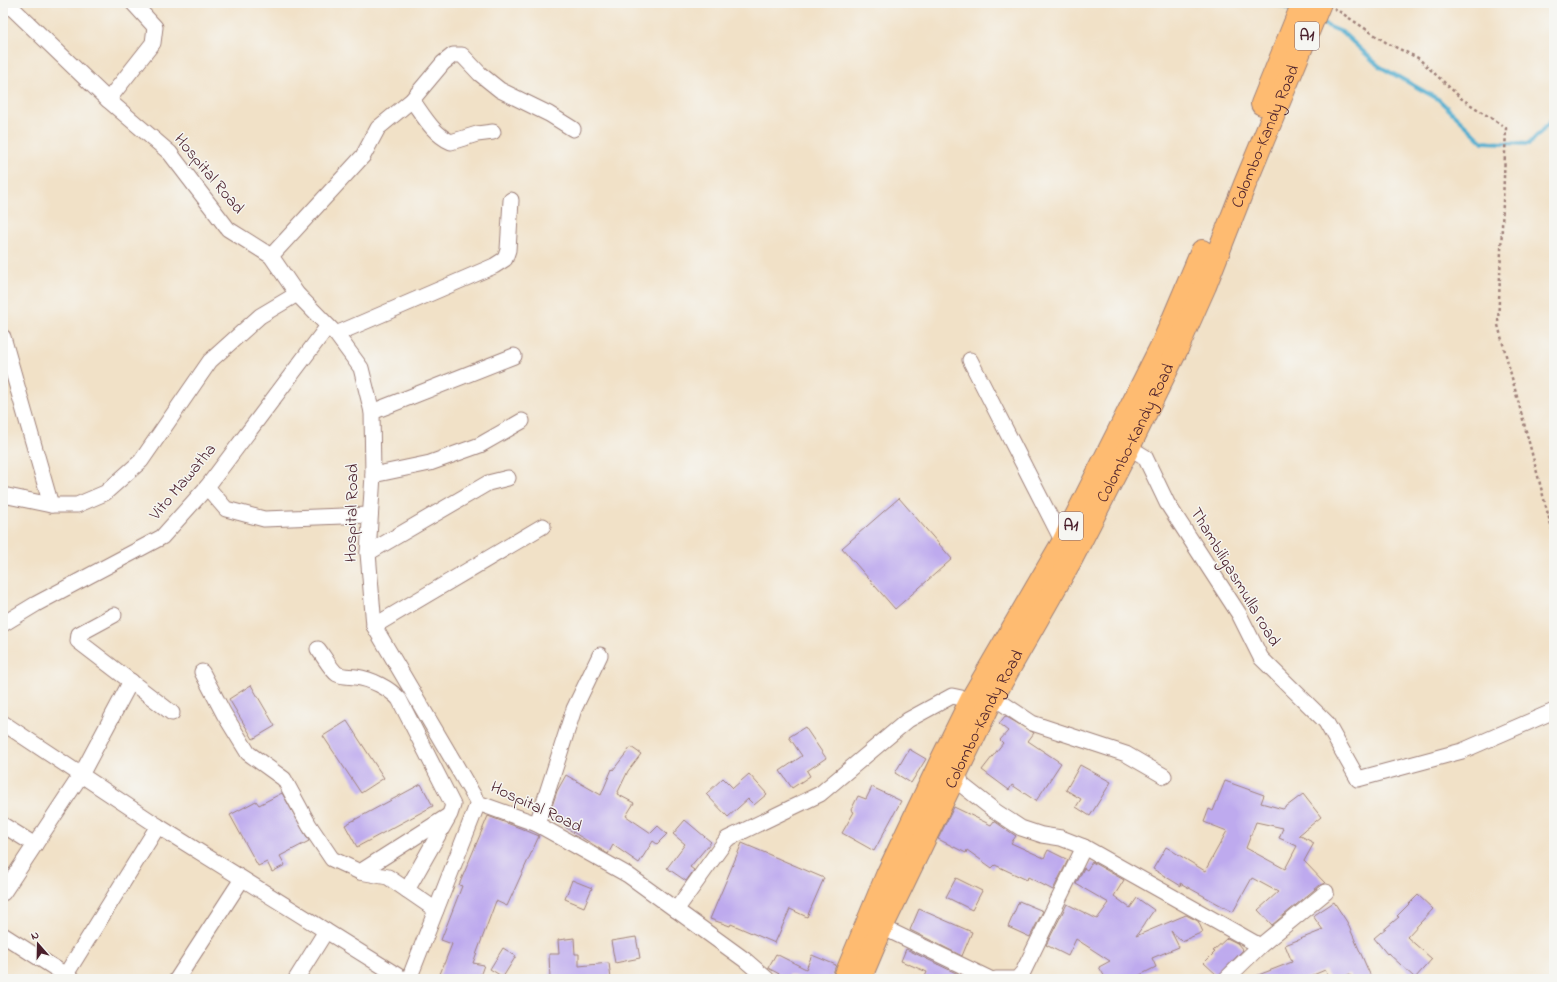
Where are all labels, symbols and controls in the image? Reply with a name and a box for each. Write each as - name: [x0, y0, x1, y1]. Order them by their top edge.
- road number: A1: [1295, 22, 1319, 50]
- street label: Colombo-Kandy Road: [1224, 60, 1306, 211]
- street label: Hospital Road: [168, 128, 251, 220]
- street label: Colombo-Kandy Road: [1090, 359, 1181, 507]
- street label: Vito Mawatha: [143, 438, 223, 527]
- street label: Hospital Road: [339, 463, 365, 563]
- street label: Thambiligasmulla road: [1182, 503, 1287, 653]
- road number: A1: [1059, 512, 1083, 540]
- street label: Colombo-Kandy Road: [938, 645, 1030, 793]
- street label: Hospital Road: [486, 775, 586, 839]
- north arrow: [18, 924, 58, 964]
- text: N: [29, 927, 41, 944]

